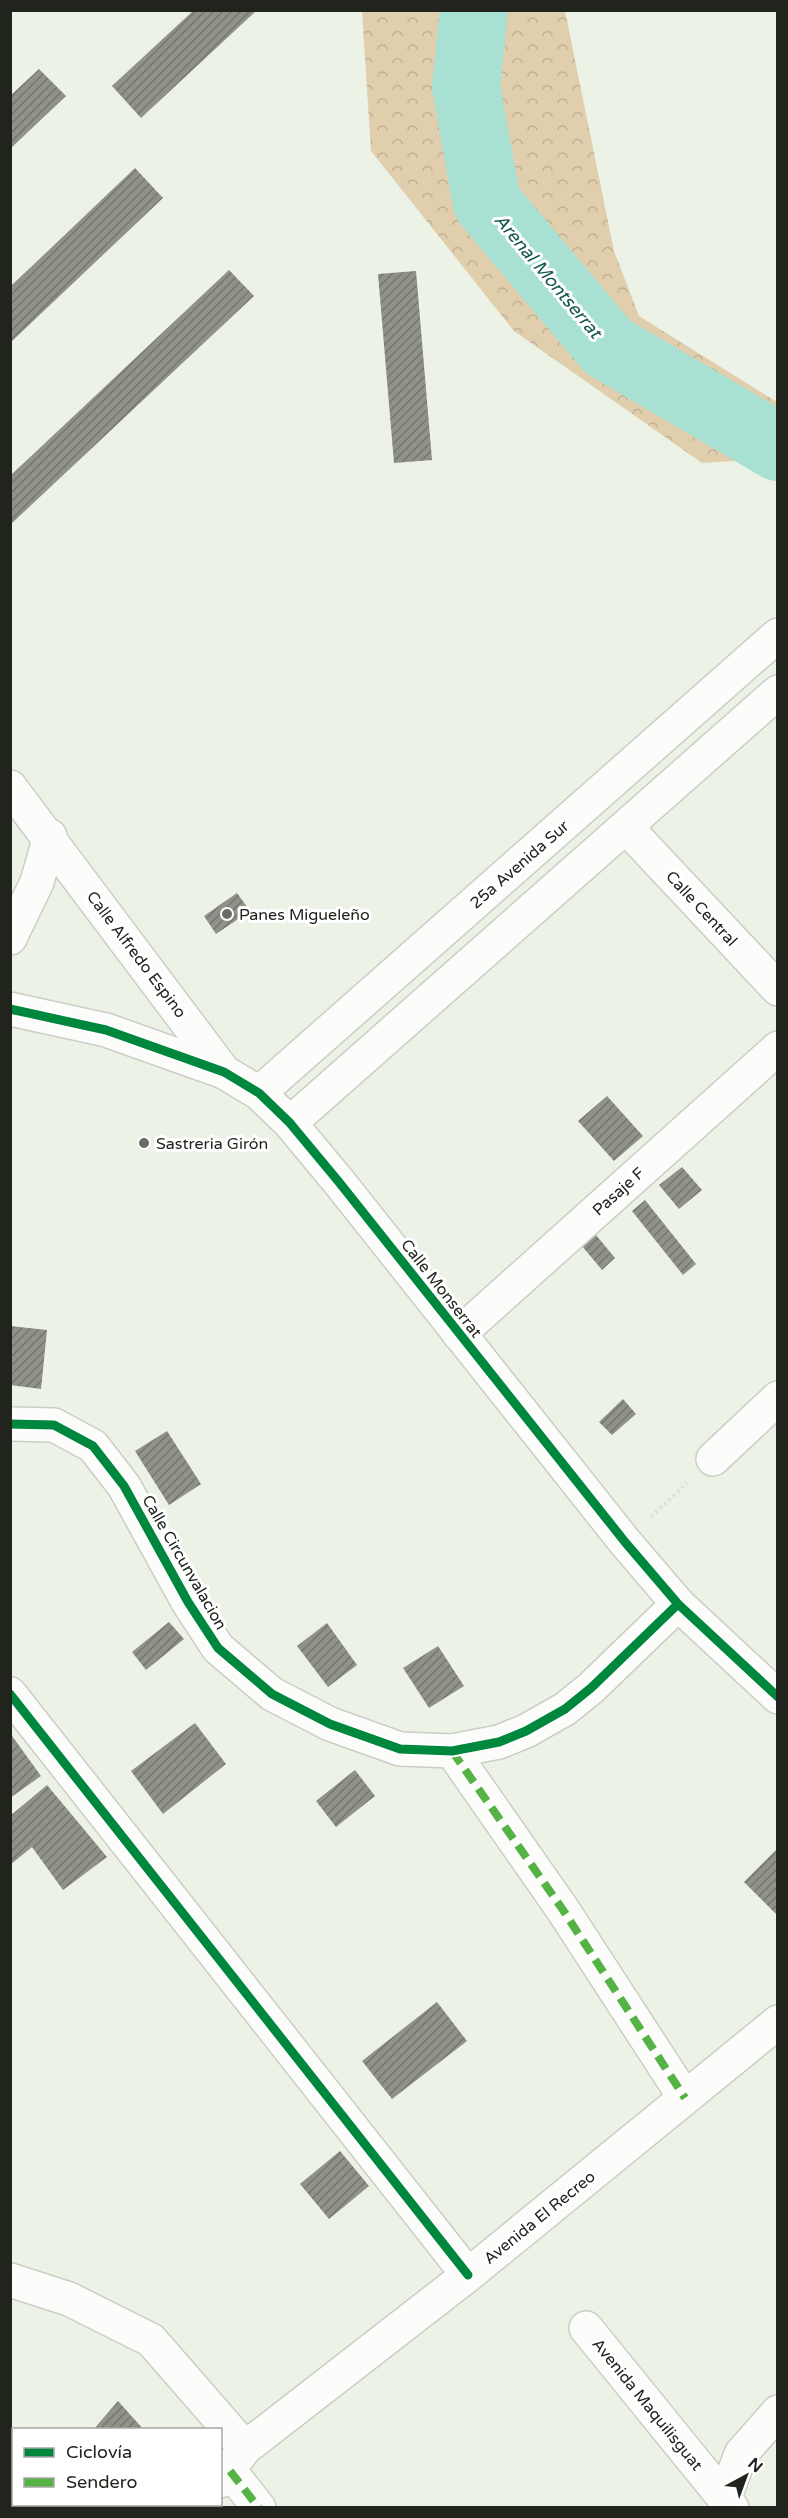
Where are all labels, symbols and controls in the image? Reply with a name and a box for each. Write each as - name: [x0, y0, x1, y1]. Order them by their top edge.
- water label: Arenal Montserrat: [490, 209, 608, 344]
- street label: 25a Avenida Sur: [466, 816, 574, 913]
- street label: Calle Central: [661, 867, 741, 951]
- street label: Calle Alfredo Espino: [82, 887, 190, 1022]
- place label: Panes Migueleño: [239, 905, 370, 925]
- marker: Panes Migueleño: [220, 907, 234, 921]
- place label: Sastreria Girón: [156, 1134, 268, 1154]
- marker: Sastreria Girón: [137, 1136, 151, 1150]
- street label: Pasaje F: [589, 1163, 649, 1220]
- street label: Calle Monserrat: [396, 1235, 486, 1342]
- street label: Calle Circunvalacion: [137, 1491, 231, 1634]
- street label: Avenida El Recreo: [480, 2167, 599, 2269]
- street label: Avenida Maquilisguat: [588, 2334, 707, 2475]
- legend: [12, 2428, 222, 2506]
- text: Ciclovía: [66, 2441, 132, 2463]
- north arrow: [716, 2446, 776, 2506]
- text: N: [744, 2454, 767, 2477]
- text: Sendero: [66, 2471, 137, 2493]

